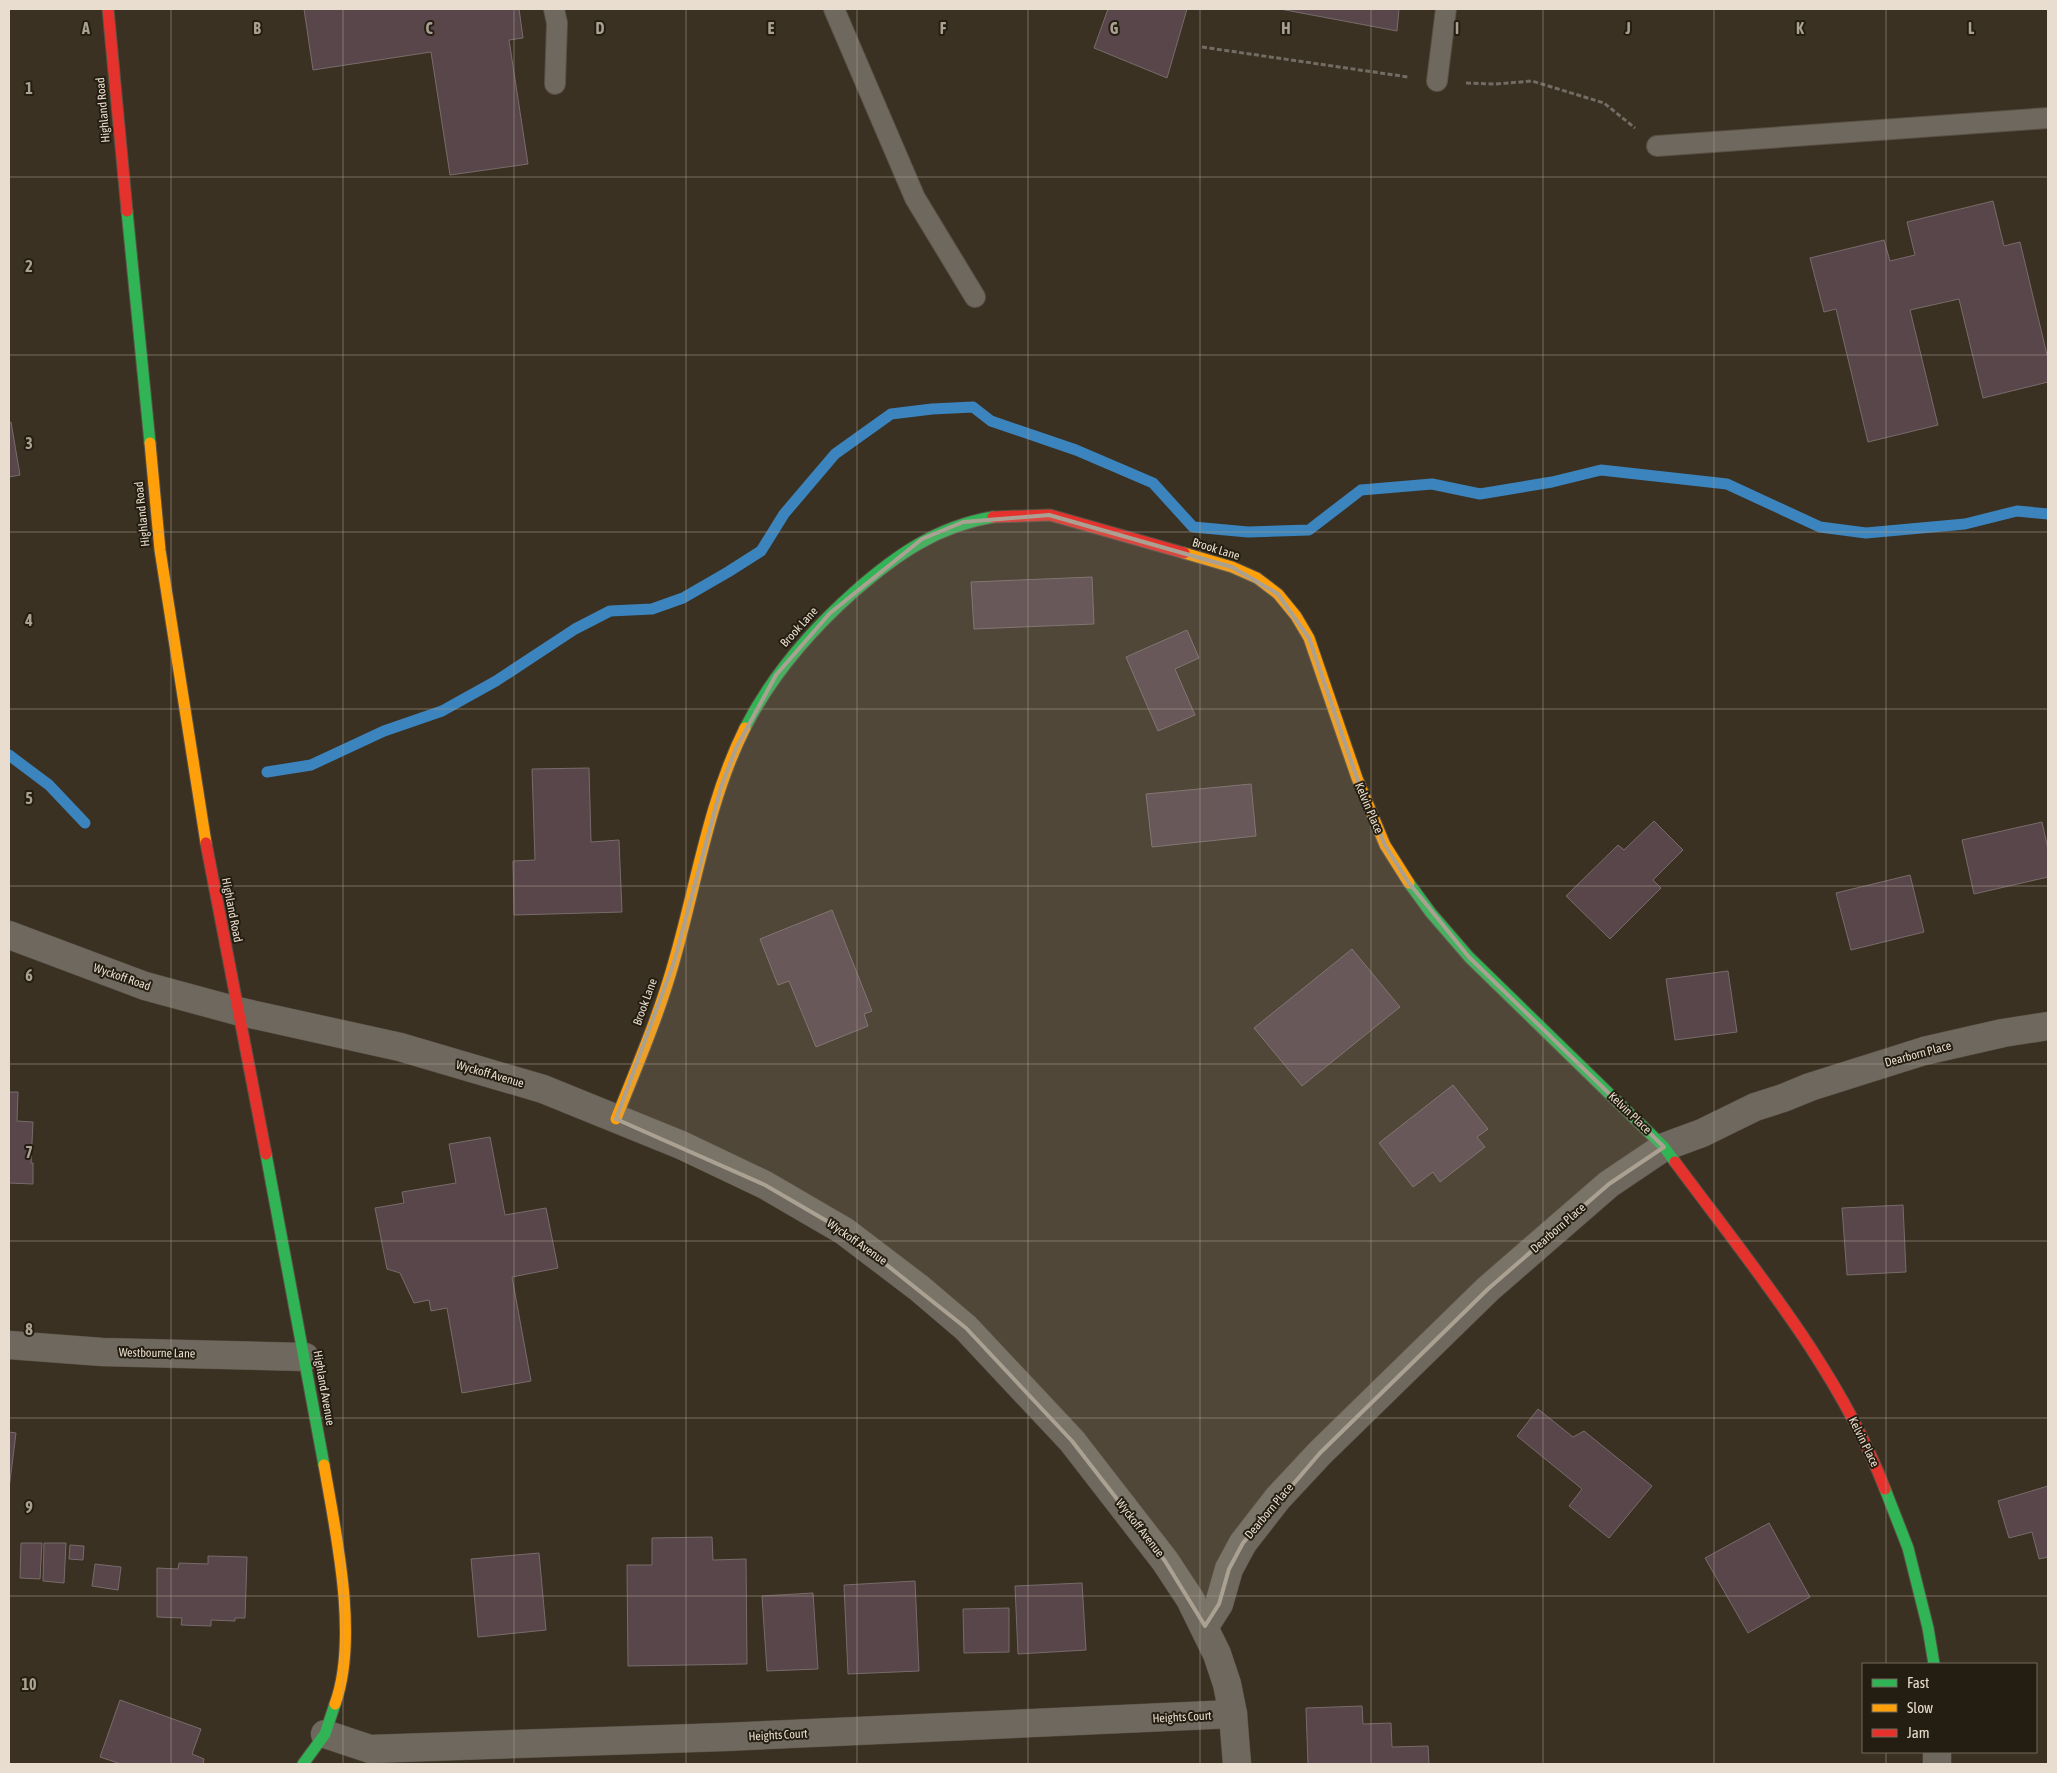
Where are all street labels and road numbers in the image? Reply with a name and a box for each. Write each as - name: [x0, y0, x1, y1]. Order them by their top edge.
- street label: Highland Road: [93, 77, 113, 143]
- street label: Highland Road: [132, 481, 152, 547]
- street label: Brook Lane: [1191, 535, 1241, 563]
- street label: Brook Lane: [777, 604, 821, 650]
- street label: Kelvin Place: [1352, 780, 1386, 836]
- street label: Highland Road: [219, 876, 245, 944]
- street label: Wyckoff Road: [91, 961, 153, 993]
- street label: Brook Lane: [630, 977, 660, 1027]
- street label: Dearborn Place: [1883, 1038, 1953, 1070]
- street label: Wyckoff Avenue: [454, 1058, 526, 1090]
- street label: Kelvin Place: [1606, 1089, 1654, 1137]
- street label: Dearborn Place: [1528, 1200, 1588, 1256]
- street label: Wyckoff Avenue: [824, 1216, 890, 1268]
- street label: Westbourne Lane: [119, 1345, 195, 1361]
- street label: Highland Avenue: [311, 1349, 337, 1427]
- street label: Kelvin Place: [1846, 1415, 1882, 1469]
- street label: Dearborn Place: [1242, 1480, 1296, 1542]
- street label: Wyckoff Avenue: [1113, 1496, 1167, 1560]
- street label: Heights Court: [1152, 1708, 1212, 1726]
- street label: Heights Court: [748, 1726, 808, 1744]

